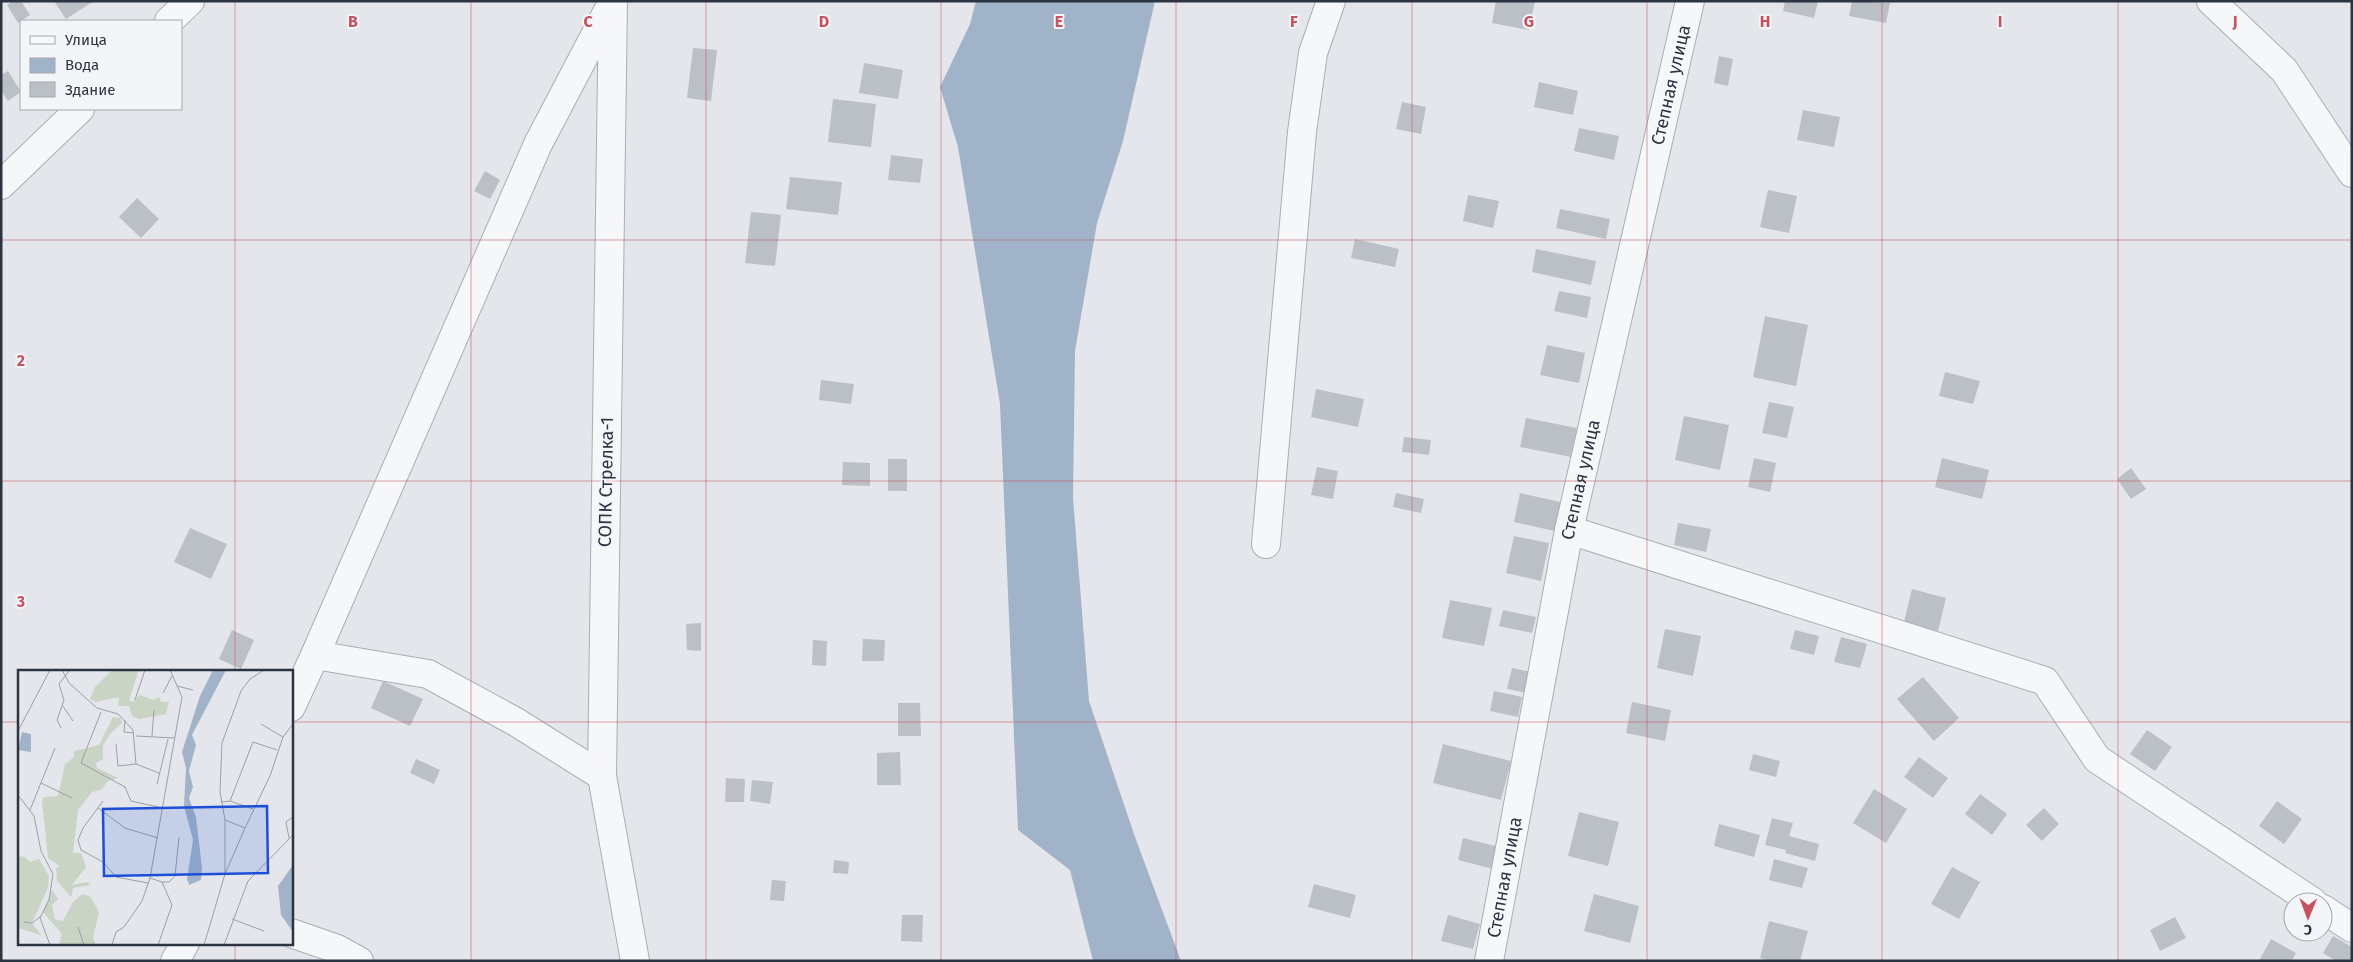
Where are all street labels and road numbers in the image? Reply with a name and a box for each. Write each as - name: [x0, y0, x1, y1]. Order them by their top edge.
- street label: Степная улица: [1646, 23, 1695, 147]
- street label: СОПК Стрелка-1: [594, 417, 618, 547]
- street label: Степная улица: [1556, 417, 1605, 542]
- street label: Степная улица: [1483, 815, 1527, 940]

